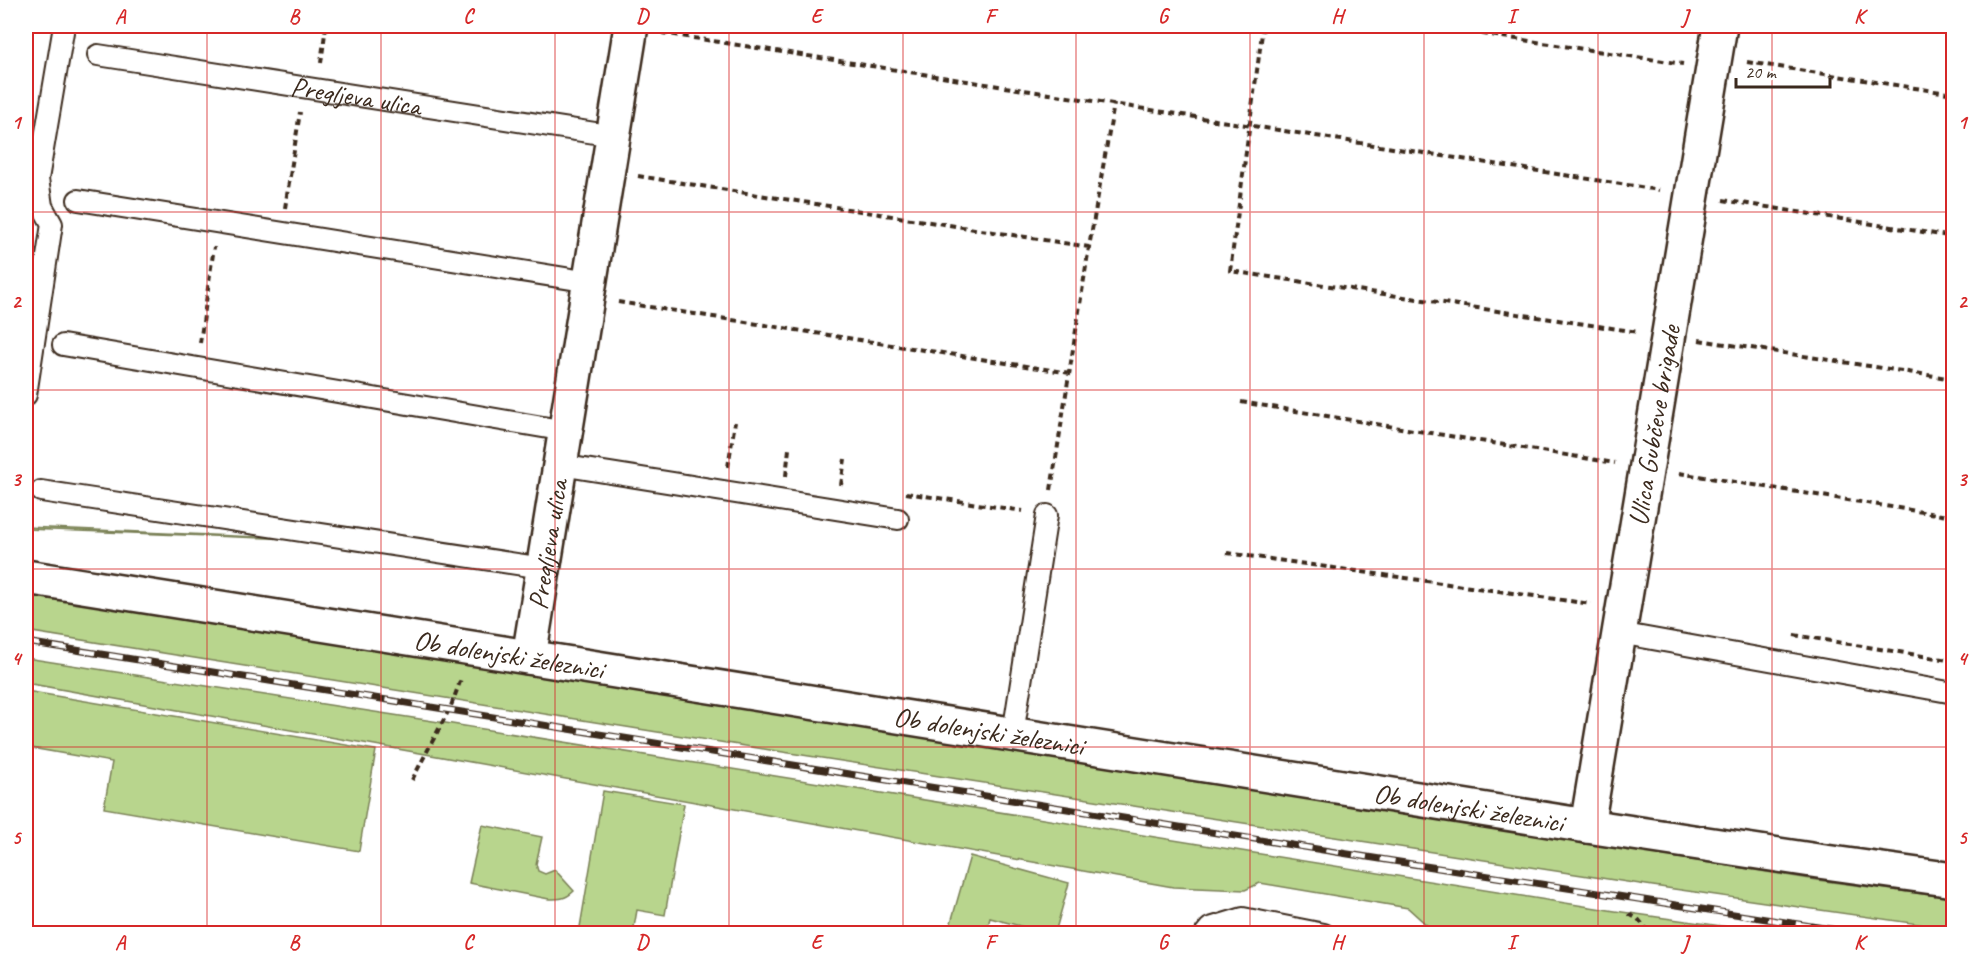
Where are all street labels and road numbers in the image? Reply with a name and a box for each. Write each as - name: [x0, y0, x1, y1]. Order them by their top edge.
- street label: Pregljeva ulica: [288, 69, 426, 124]
- street label: Ulica Gubčeve brigade: [1620, 321, 1688, 528]
- street label: Pregljeva ulica: [520, 475, 576, 612]
- street label: Ob dolenjski železnici: [411, 622, 610, 687]
- street label: Ob dolenjski železnici: [891, 699, 1090, 764]
- street label: Ob dolenjski železnici: [1371, 775, 1570, 841]

